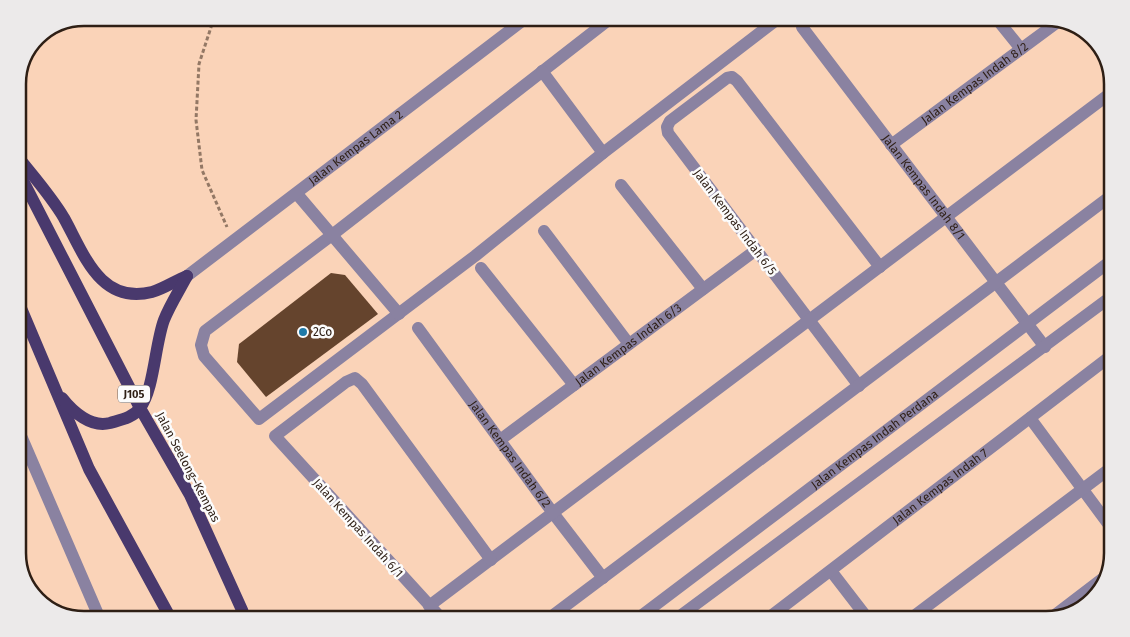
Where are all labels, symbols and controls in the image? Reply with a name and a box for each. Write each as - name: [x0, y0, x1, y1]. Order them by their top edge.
- street label: Jalan Kempas Indah 8/2: [919, 39, 1031, 127]
- street label: Jalan Kempas Lama 2: [306, 107, 406, 188]
- street label: Jalan Kempas Indah 8/1: [879, 132, 968, 242]
- street label: Jalan Kempas Indah 6/5: [691, 166, 779, 278]
- street label: Jalan Kempas Indah 6/3: [573, 301, 684, 389]
- place label: 2Co: [313, 325, 332, 339]
- marker: 2Co: [297, 326, 309, 338]
- road number: J105: [118, 386, 150, 402]
- street label: Jalan Kempas Indah Perdana: [808, 387, 941, 492]
- street label: Jalan Kempas Indah 6/2: [466, 398, 554, 510]
- street label: Jalan Seelong–Kempas: [153, 410, 223, 525]
- street label: Jalan Kempas Indah 7: [890, 446, 991, 527]
- street label: Jalan Kempas Indah 6/1: [310, 476, 406, 580]

